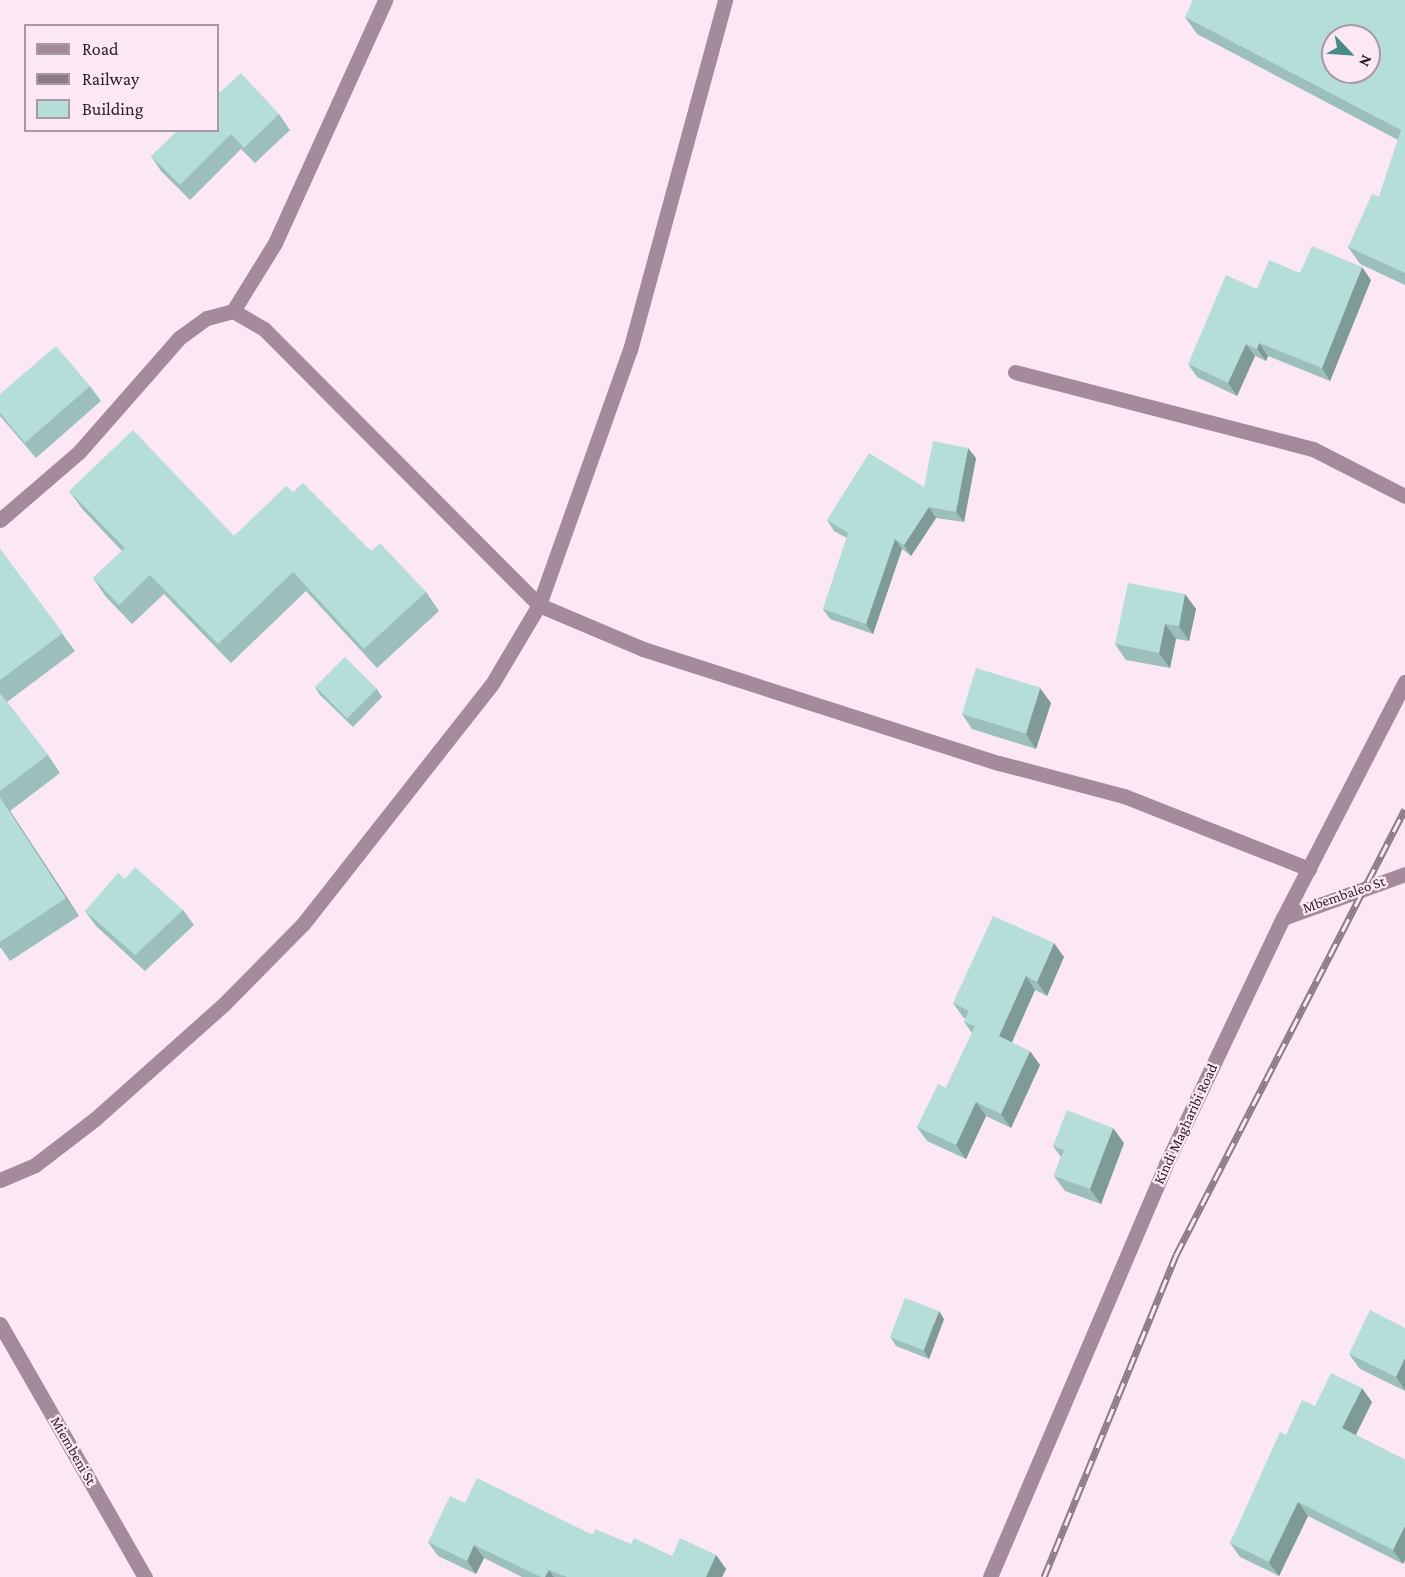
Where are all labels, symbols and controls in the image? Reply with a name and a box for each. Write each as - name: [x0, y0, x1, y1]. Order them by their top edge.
- legend: [24, 24, 219, 132]
- north arrow: [1321, 24, 1381, 84]
- text: Road: [82, 39, 119, 59]
- text: N: [1356, 52, 1376, 70]
- text: Railway: [82, 69, 139, 89]
- text: Building: [82, 99, 143, 119]
- street label: Mbembaleo St: [1300, 872, 1388, 918]
- street label: Kindi Magharibi Road: [1150, 1061, 1222, 1187]
- street label: Miembeni St: [46, 1414, 100, 1488]

